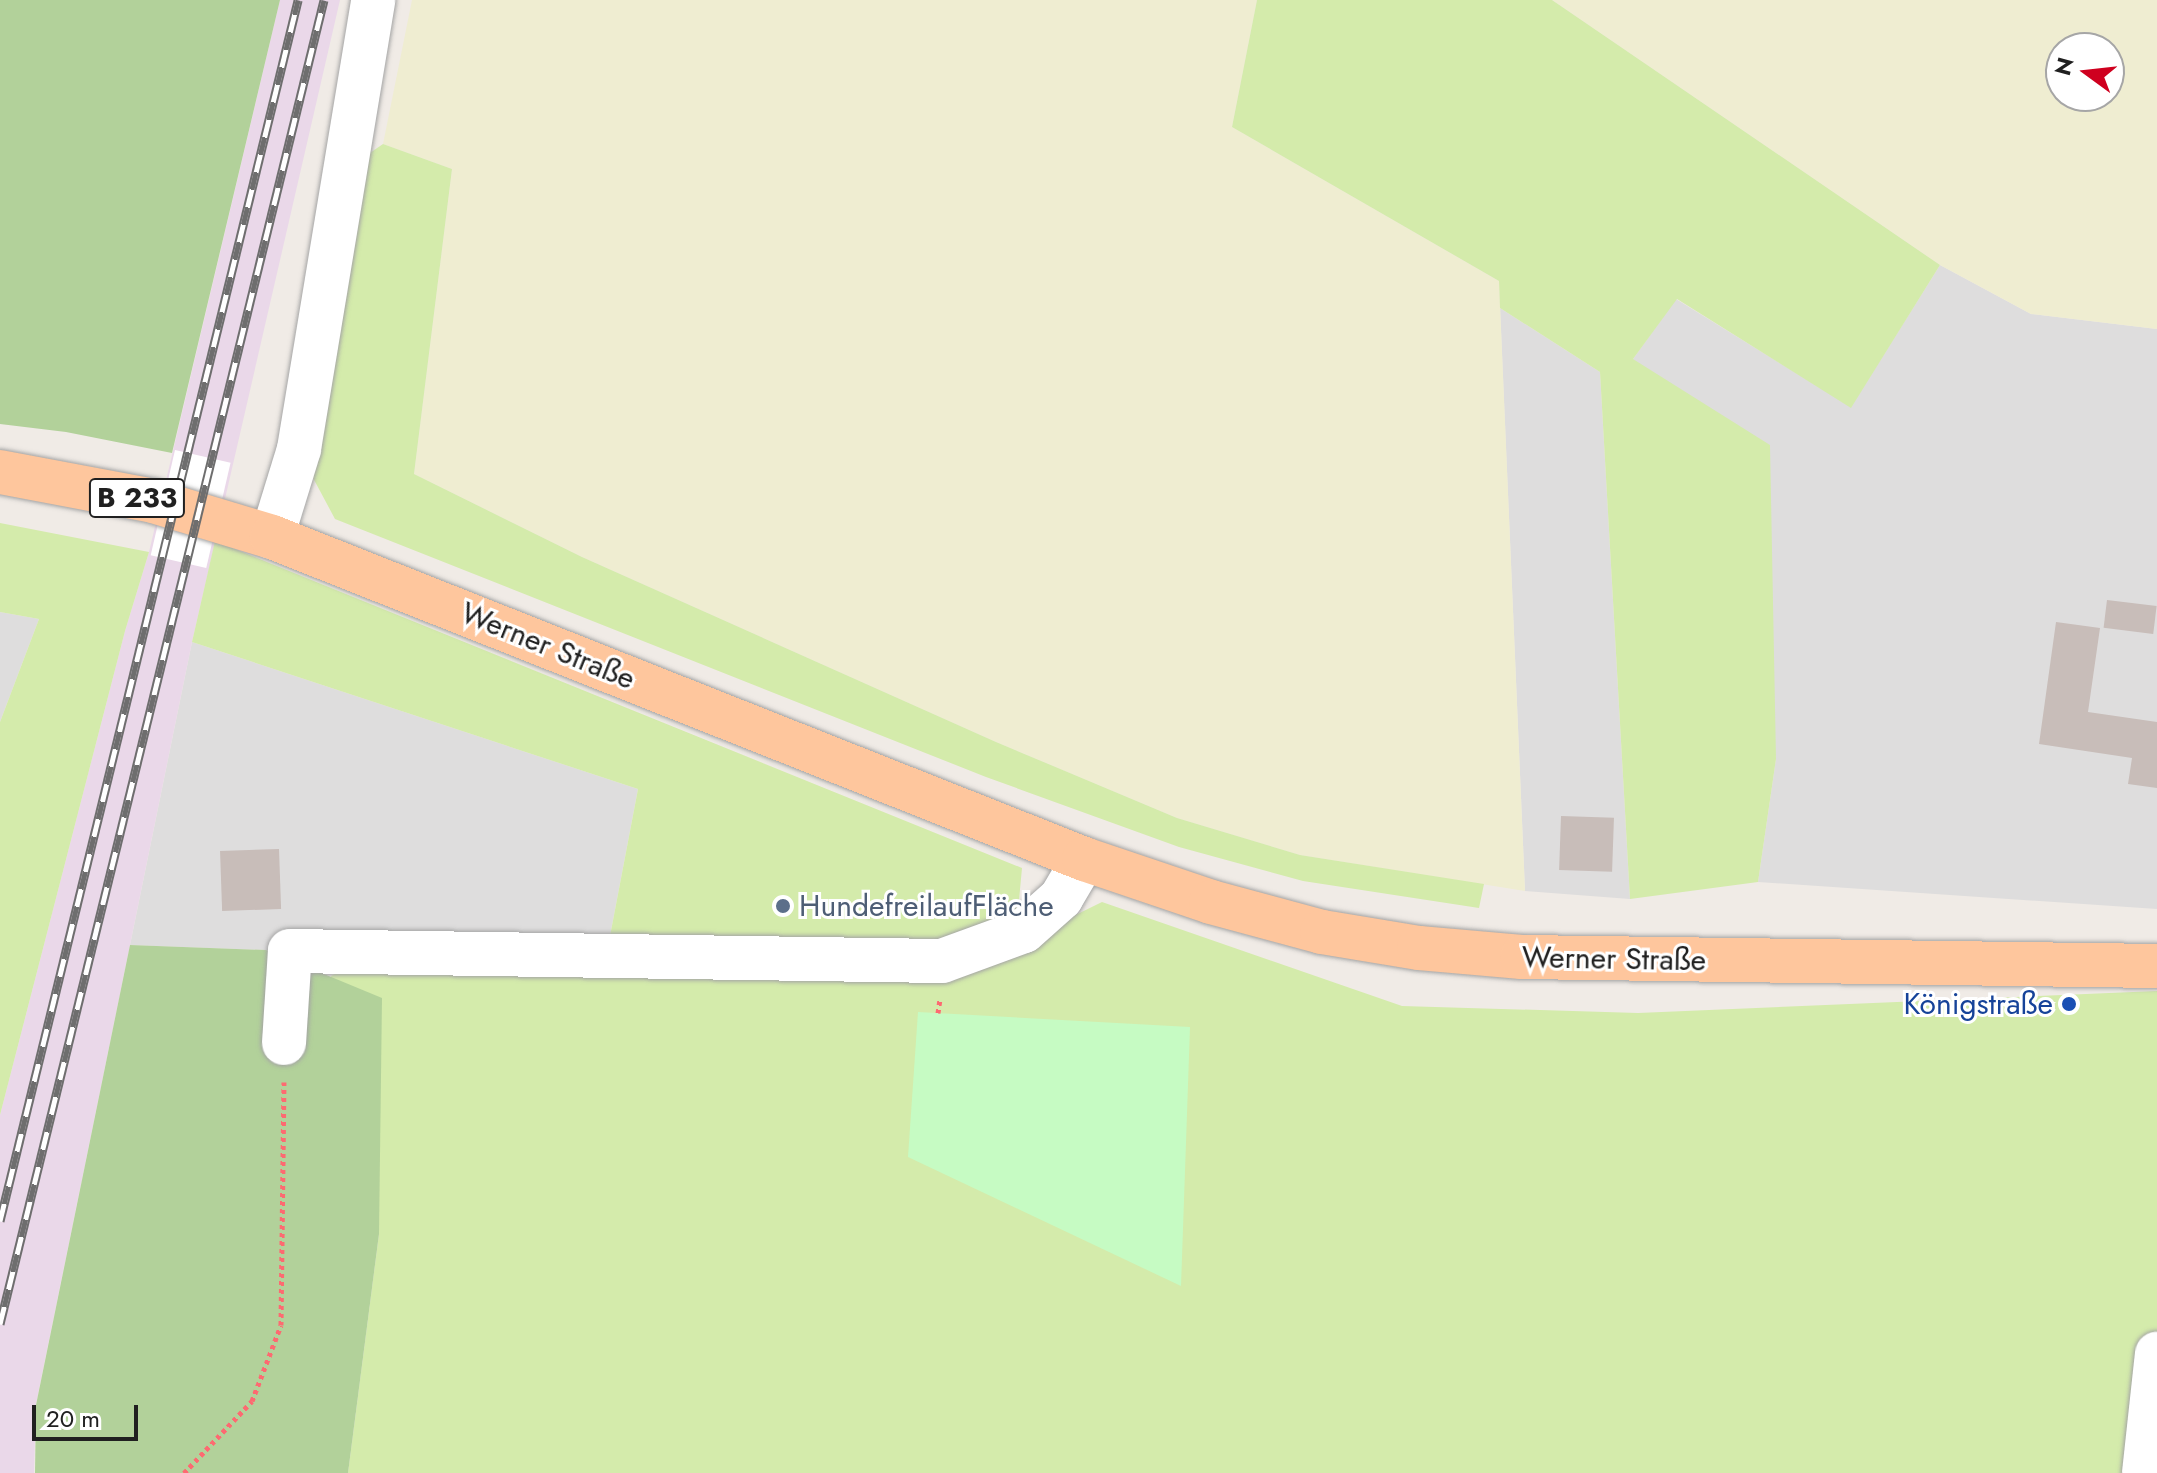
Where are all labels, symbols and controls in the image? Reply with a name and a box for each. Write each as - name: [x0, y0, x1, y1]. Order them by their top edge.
- north arrow: [2045, 32, 2125, 112]
- text: N: [2046, 54, 2081, 79]
- road number: B 233: [87, 474, 187, 522]
- street label: Werner Straße: [456, 595, 640, 697]
- place label: HundefreilaufFläche: [799, 888, 1054, 924]
- marker: HundefreilaufFläche: [774, 897, 792, 915]
- street label: Werner Straße: [1522, 939, 1706, 979]
- place label: Königstraße: [1904, 986, 2053, 1022]
- marker: Königstraße: [2060, 995, 2078, 1013]
- scale bar: [36, 1389, 142, 1439]
- text: 20 m: [46, 1401, 100, 1436]

